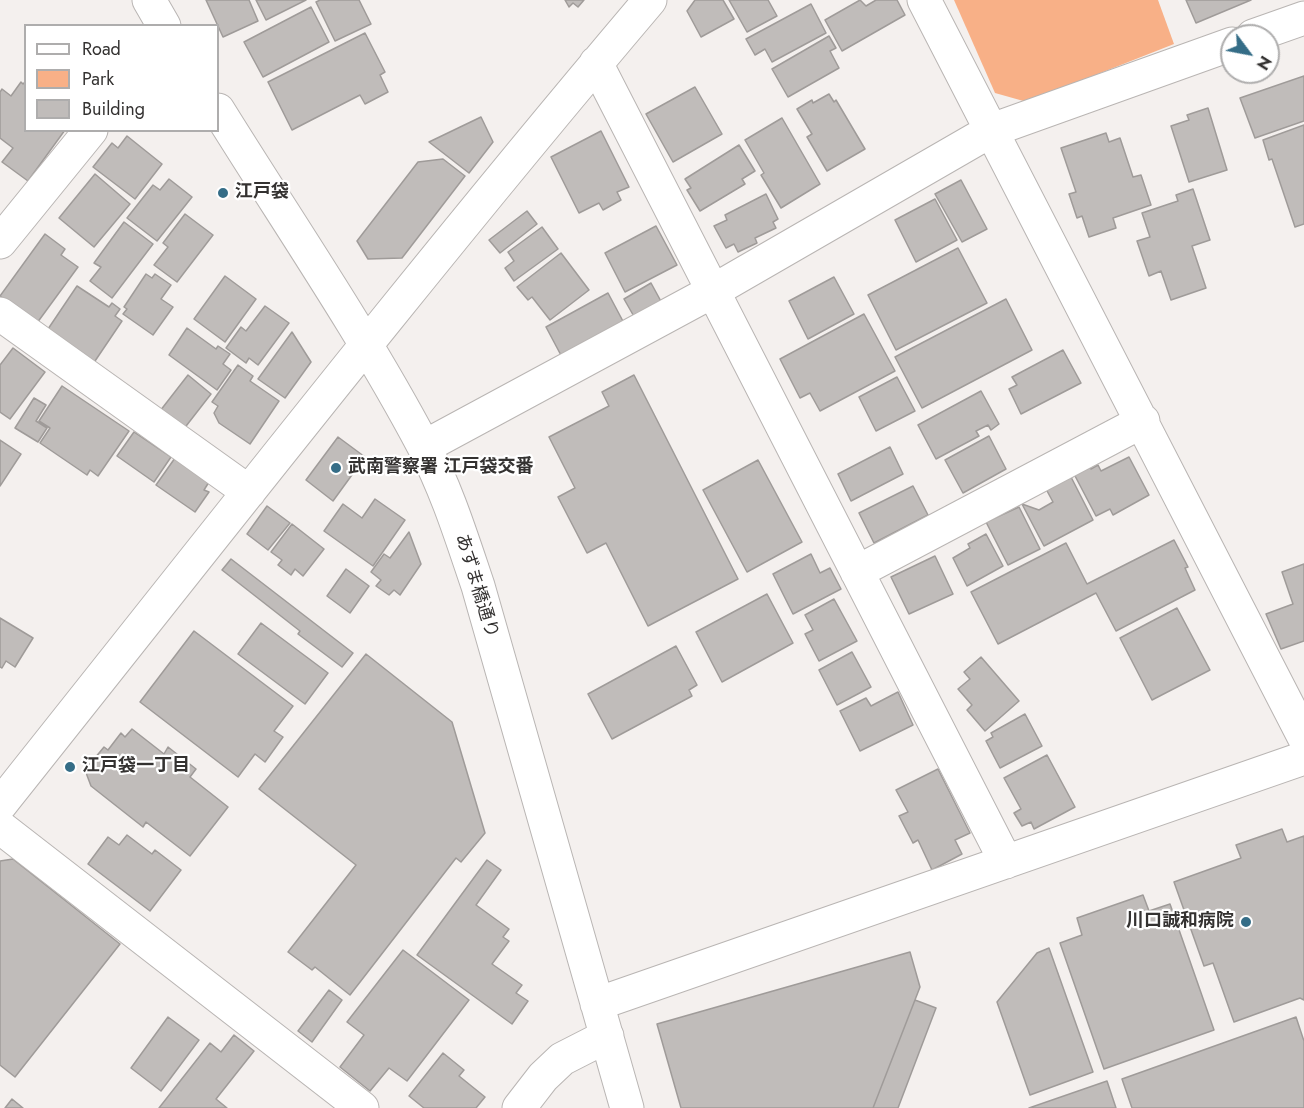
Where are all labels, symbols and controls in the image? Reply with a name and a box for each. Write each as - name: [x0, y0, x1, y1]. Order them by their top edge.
- legend: [24, 24, 219, 132]
- north arrow: [1220, 24, 1280, 84]
- text: Road: [82, 36, 121, 62]
- text: N: [1251, 51, 1277, 74]
- text: Park: [82, 66, 114, 92]
- text: Building: [82, 96, 145, 122]
- place label: 江戸袋: [235, 182, 289, 204]
- marker: 江戸袋: [216, 186, 230, 200]
- place label: 武南警察署 江戸袋交番: [348, 457, 533, 479]
- marker: 武南警察署 江戸袋交番: [329, 461, 343, 475]
- street label: あずま橋通り: [450, 531, 502, 641]
- place label: 江戸袋一丁目: [82, 756, 190, 778]
- marker: 江戸袋一丁目: [63, 760, 77, 774]
- place label: 川口誠和病院: [1126, 911, 1234, 933]
- marker: 川口誠和病院: [1239, 915, 1253, 929]

